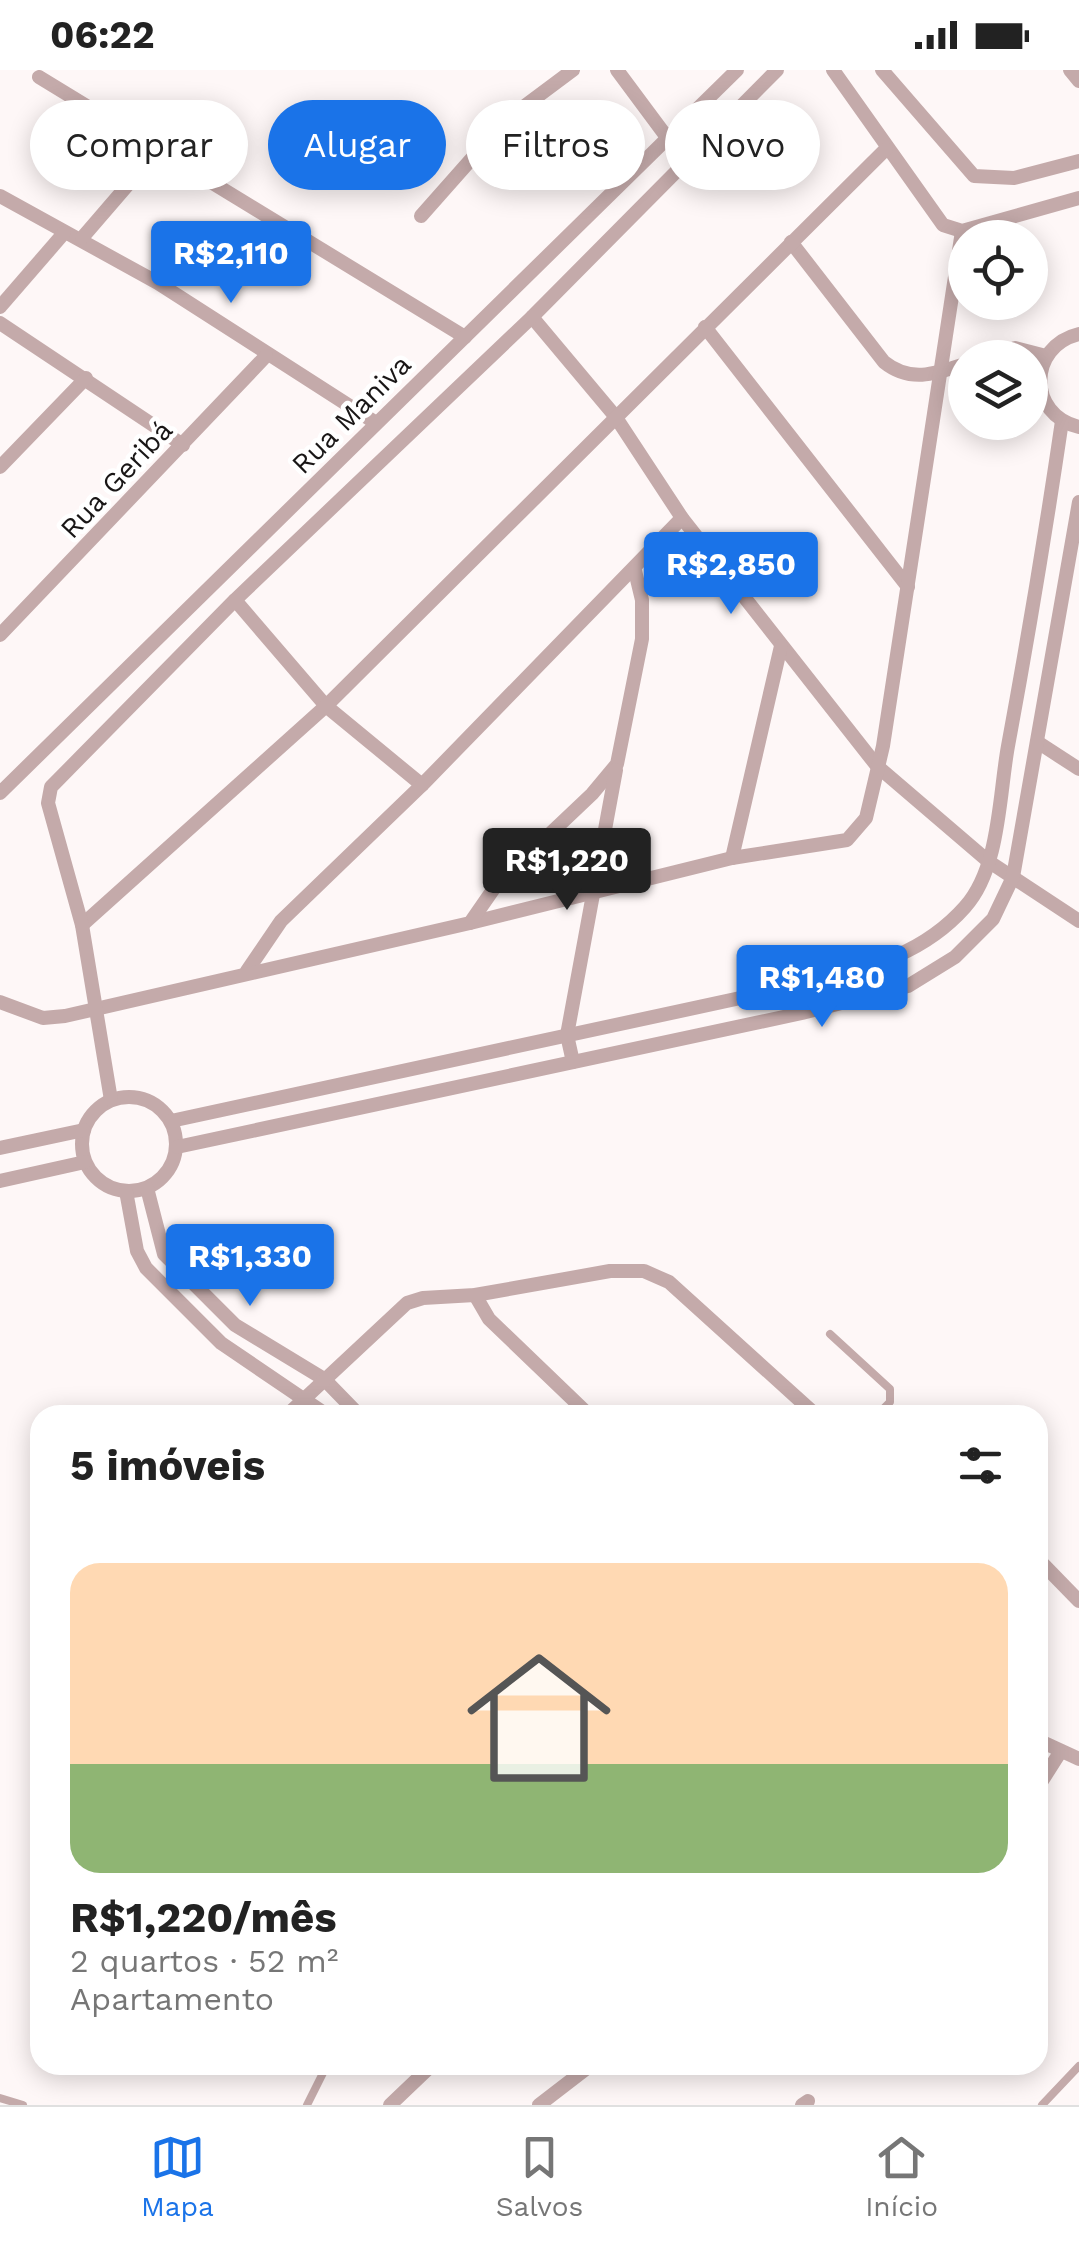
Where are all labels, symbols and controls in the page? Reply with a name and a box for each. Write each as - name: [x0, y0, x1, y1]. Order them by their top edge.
- text: 06:22: [50, 13, 155, 57]
- chip: Comprar: [30, 100, 248, 190]
- chip: Alugar: [268, 100, 446, 190]
- chip: Filtros: [466, 100, 645, 190]
- chip: Novo: [665, 100, 820, 190]
- map controls: [948, 220, 1048, 440]
- button: locate: [948, 220, 1048, 320]
- pin: R$2,110: [139, 221, 323, 306]
- text: R$2,110: [173, 234, 289, 272]
- button: layers: [948, 340, 1048, 440]
- street label: Rua Maniva: [285, 348, 418, 481]
- street label: Rua Geribá: [53, 413, 179, 545]
- pin: R$2,850: [639, 532, 823, 617]
- text: R$2,850: [666, 545, 796, 583]
- pin: R$1,220: [475, 828, 659, 913]
- text: R$1,220: [505, 841, 629, 879]
- pin: R$1,480: [730, 945, 914, 1030]
- text: R$1,480: [759, 958, 885, 996]
- pin: R$1,330: [158, 1224, 342, 1309]
- text: R$1,330: [188, 1237, 312, 1275]
- icon: filters: [953, 1438, 1008, 1493]
- text: 5 imóveis: [70, 1441, 265, 1490]
- icon: home: [449, 1628, 629, 1808]
- text: R$1,220/mês: [70, 1893, 337, 1942]
- text: 2 quartos · 52 m²: [70, 1942, 338, 1980]
- text: Apartamento: [70, 1980, 274, 2018]
- tab: Mapa: [141, 2130, 214, 2223]
- tab: Salvos: [496, 2130, 583, 2223]
- tab: Início: [865, 2130, 938, 2223]

